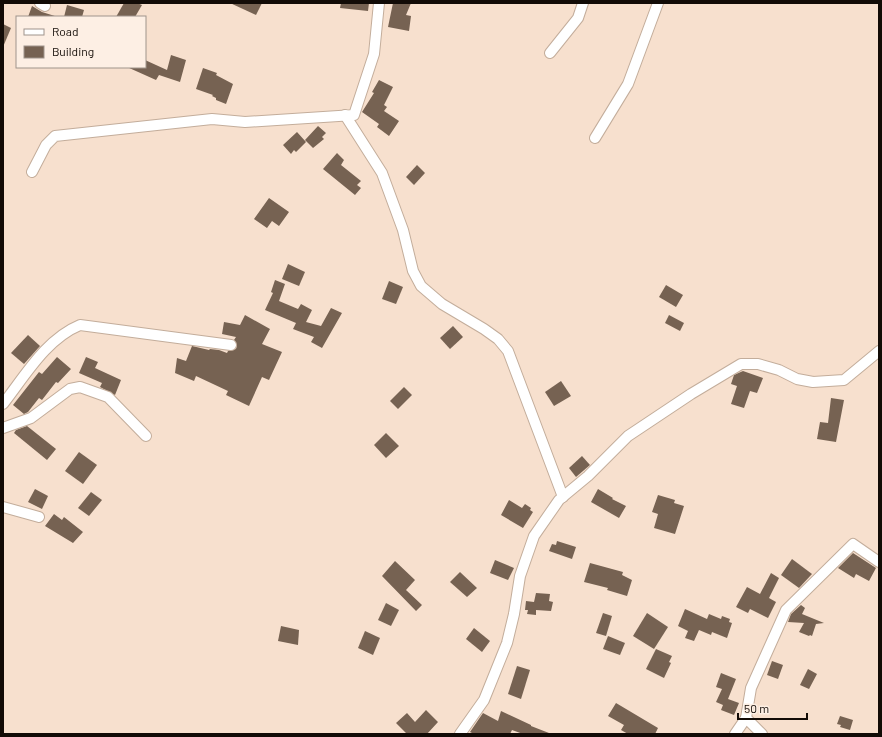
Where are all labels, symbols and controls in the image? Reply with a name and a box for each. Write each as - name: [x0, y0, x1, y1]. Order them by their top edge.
- legend: [16, 16, 146, 68]
- text: Road: [52, 24, 79, 38]
- text: Building: [52, 44, 94, 58]
- scale bar: [738, 695, 807, 721]
- text: 50 m: [744, 701, 769, 715]

